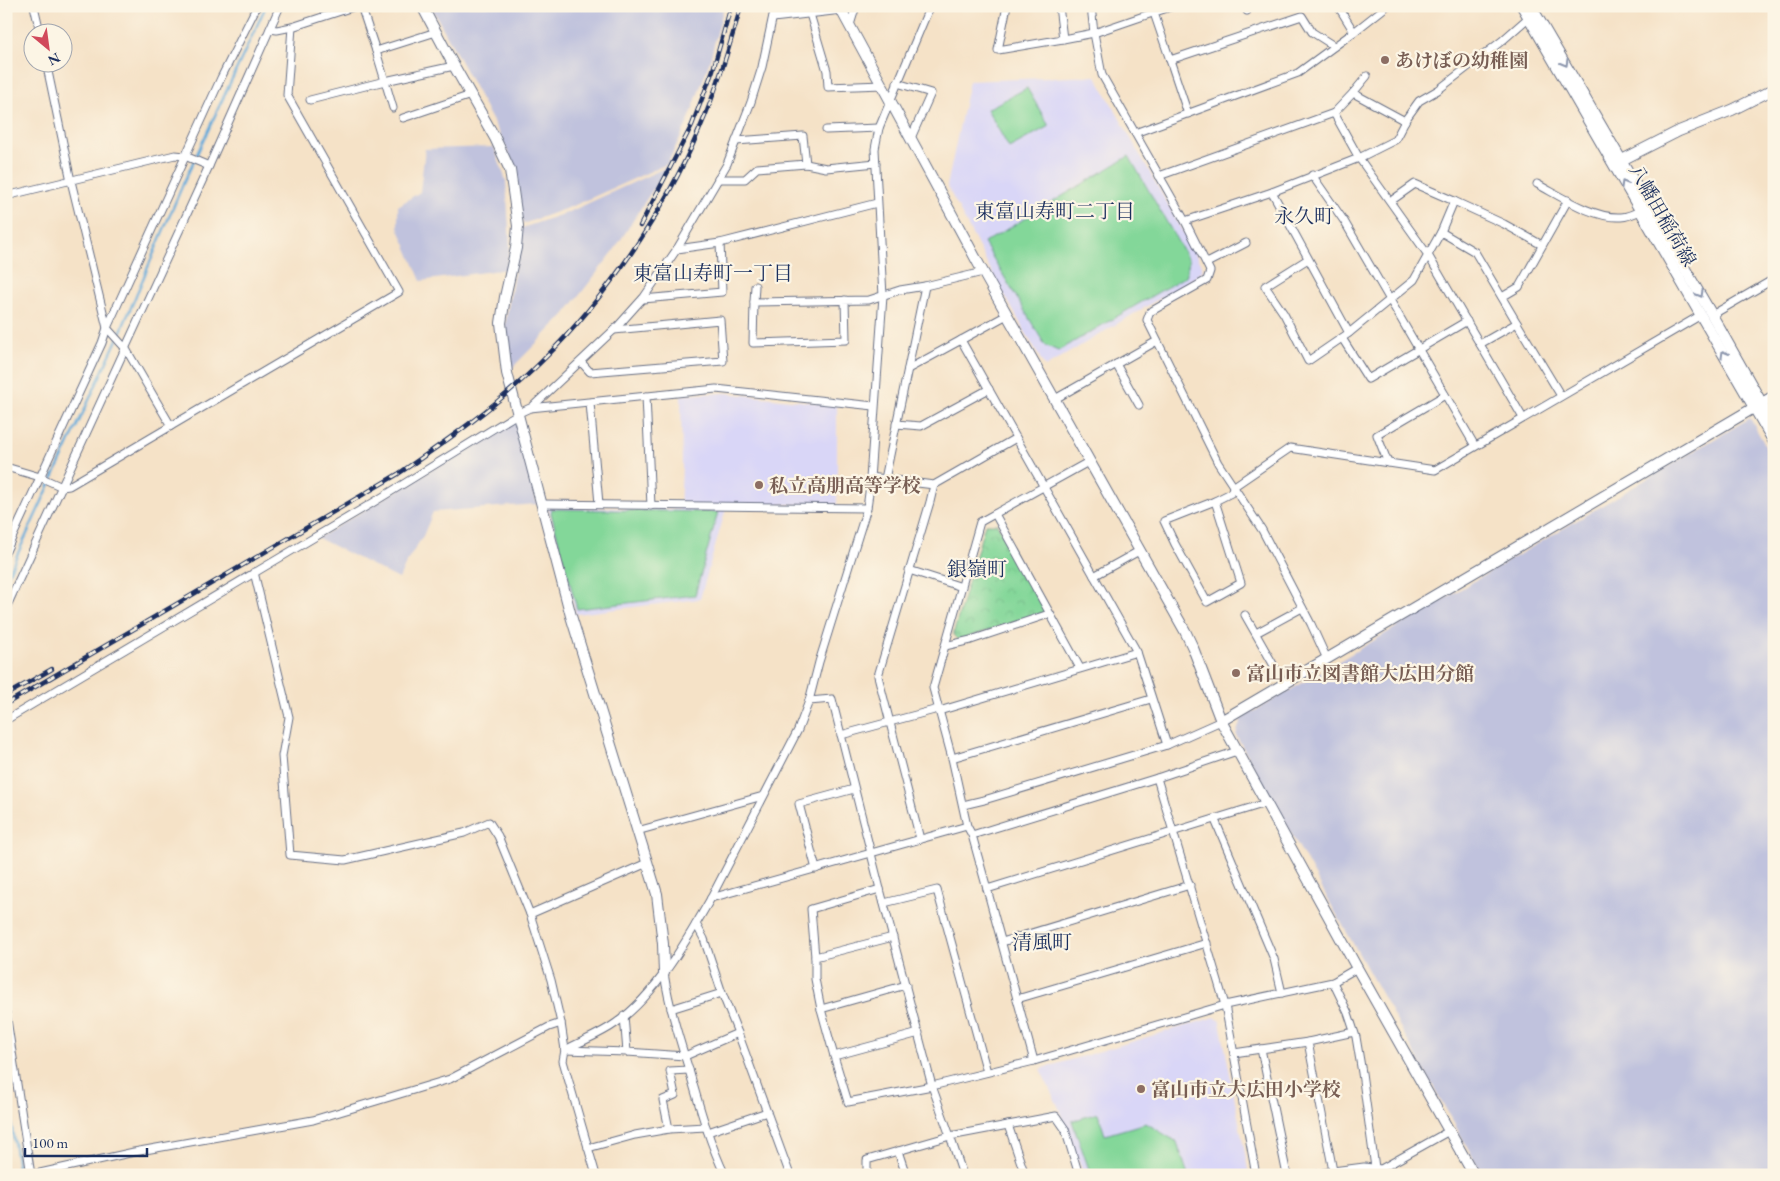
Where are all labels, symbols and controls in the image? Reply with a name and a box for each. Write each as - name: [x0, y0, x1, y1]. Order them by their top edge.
- north arrow: [22, 22, 72, 72]
- place label: あけぼの幼稚園: [1395, 48, 1528, 73]
- text: N: [44, 49, 64, 70]
- marker: あけぼの幼稚園: [1379, 54, 1391, 66]
- one-way arrow: [1558, 58, 1568, 67]
- street label: 八幡田稲荷線: [1623, 160, 1702, 271]
- one-way arrow: [1620, 180, 1630, 189]
- district label: 東富山寿町二丁目: [975, 198, 1135, 224]
- district label: 永久町: [1274, 203, 1334, 229]
- district label: 東富山寿町一丁目: [633, 260, 793, 286]
- one-way arrow: [1693, 289, 1703, 298]
- one-way arrow: [1720, 350, 1730, 359]
- place label: 私立高朋高等学校: [769, 473, 921, 498]
- marker: 私立高朋高等学校: [753, 479, 765, 491]
- district label: 銀嶺町: [947, 556, 1007, 582]
- place label: 富山市立図書館大広田分館: [1246, 661, 1474, 686]
- marker: 富山市立図書館大広田分館: [1230, 667, 1242, 679]
- district label: 清風町: [1012, 929, 1072, 955]
- place label: 富山市立大広田小学校: [1151, 1077, 1341, 1102]
- marker: 富山市立大広田小学校: [1135, 1083, 1147, 1095]
- scale bar: [25, 1126, 148, 1158]
- text: 100 m: [32, 1133, 69, 1152]

